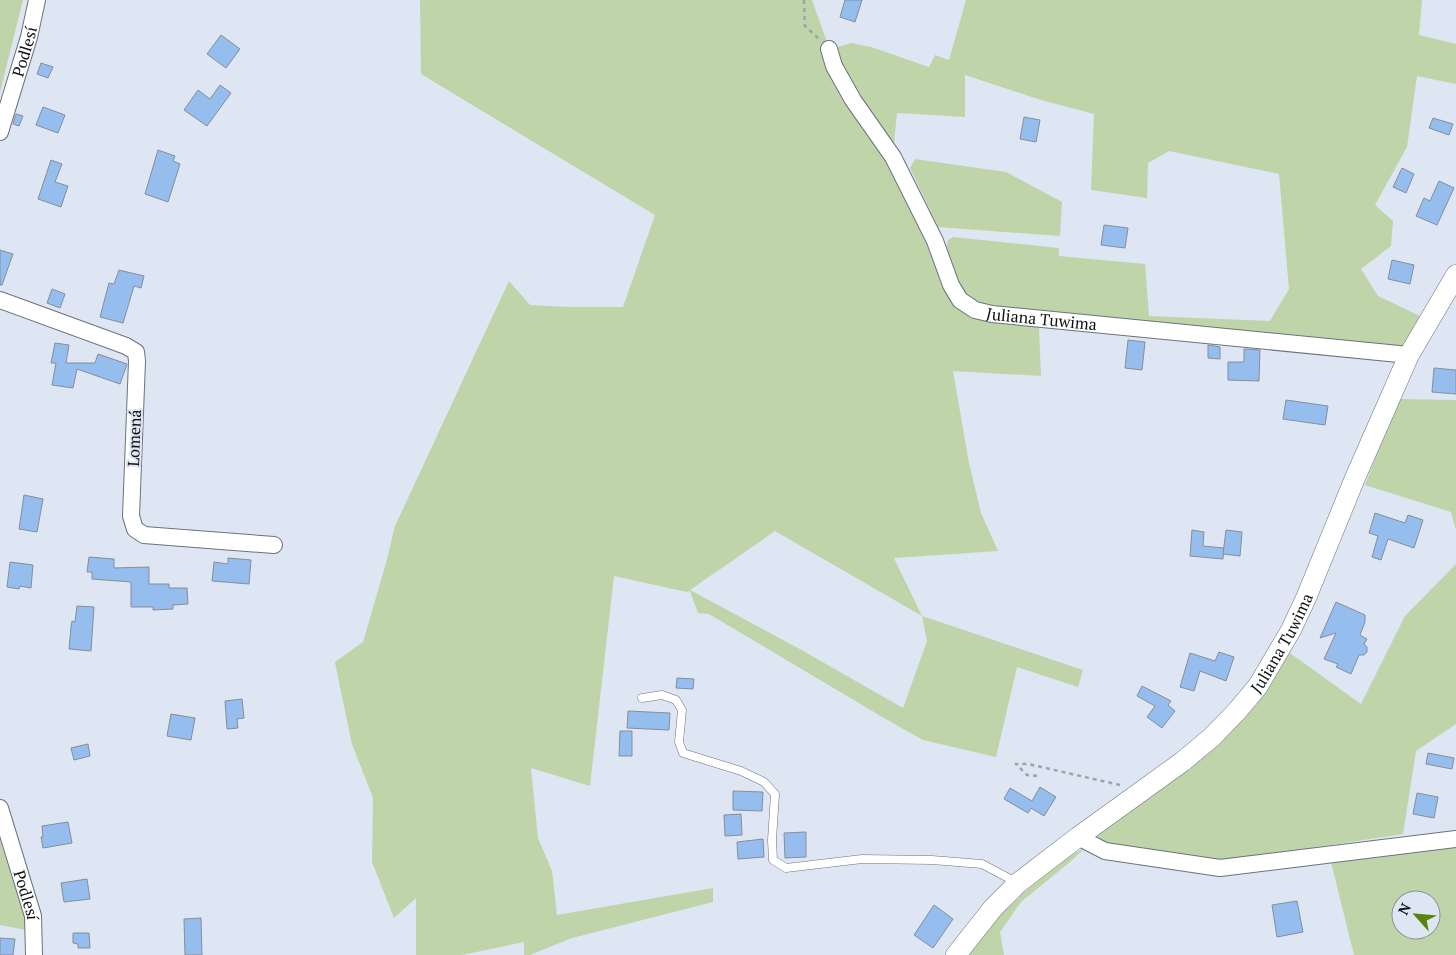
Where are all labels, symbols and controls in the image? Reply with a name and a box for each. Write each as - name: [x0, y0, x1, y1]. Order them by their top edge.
- street label: Podlesí: [6, 24, 42, 79]
- street label: Juliana Tuwima: [984, 302, 1098, 335]
- street label: Lomená: [122, 409, 146, 467]
- street label: Juliana Tuwima: [1246, 590, 1318, 698]
- street label: Podlesí: [9, 867, 44, 920]
- north arrow: [1391, 890, 1441, 940]
- text: N: [1393, 899, 1415, 918]

